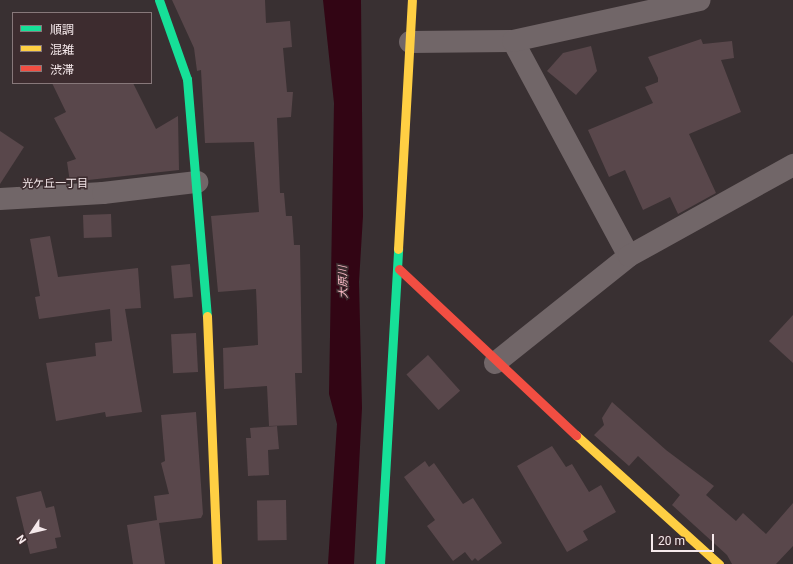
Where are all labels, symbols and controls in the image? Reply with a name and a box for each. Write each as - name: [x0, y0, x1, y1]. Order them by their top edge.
- legend: [12, 12, 152, 84]
- text: 順調: [50, 23, 74, 37]
- text: 混雑: [50, 43, 74, 57]
- text: 渋滞: [50, 63, 74, 77]
- district label: 光ケ丘一丁目: [22, 177, 88, 191]
- water label: 大原川: [337, 265, 351, 299]
- north arrow: [12, 512, 52, 552]
- scale bar: [653, 526, 716, 552]
- text: N: [14, 532, 29, 546]
- text: 20 m: [658, 534, 685, 548]

